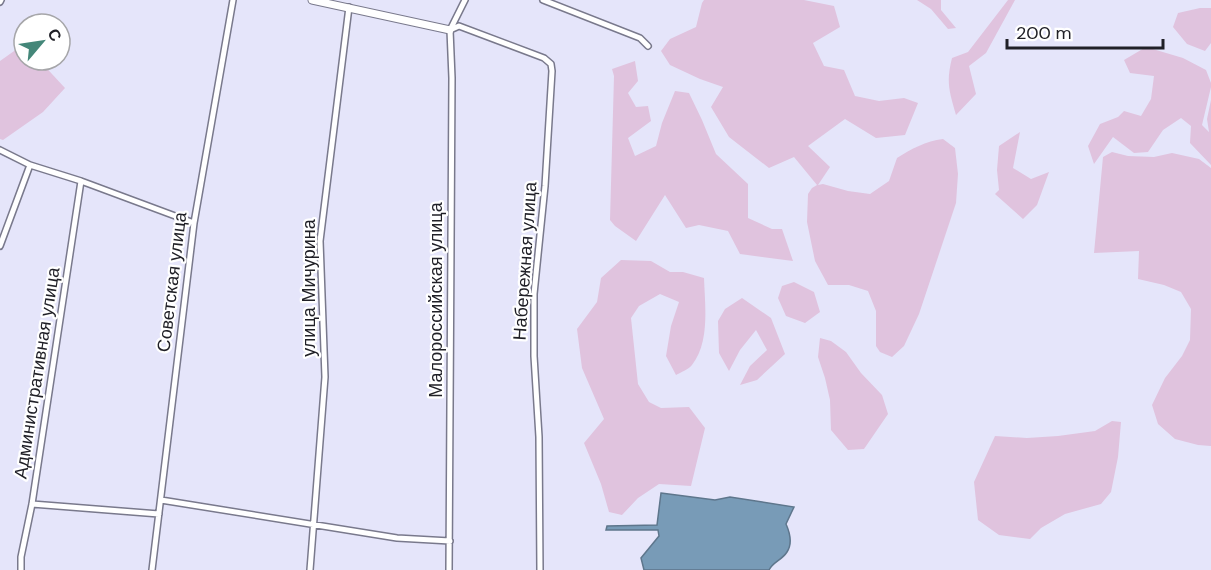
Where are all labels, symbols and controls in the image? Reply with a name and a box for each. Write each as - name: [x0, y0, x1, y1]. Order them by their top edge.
- north arrow: [12, 12, 72, 72]
- scale bar: [1007, 12, 1163, 50]
- text: 200 m: [1016, 21, 1072, 45]
- text: С: [43, 25, 67, 45]
- street label: Набережная улица: [507, 180, 543, 341]
- street label: Малороссийская улица: [424, 201, 448, 398]
- street label: Советская улица: [151, 210, 193, 353]
- street label: улица Мичурина: [297, 218, 321, 357]
- street label: Административная улица: [8, 265, 66, 480]

